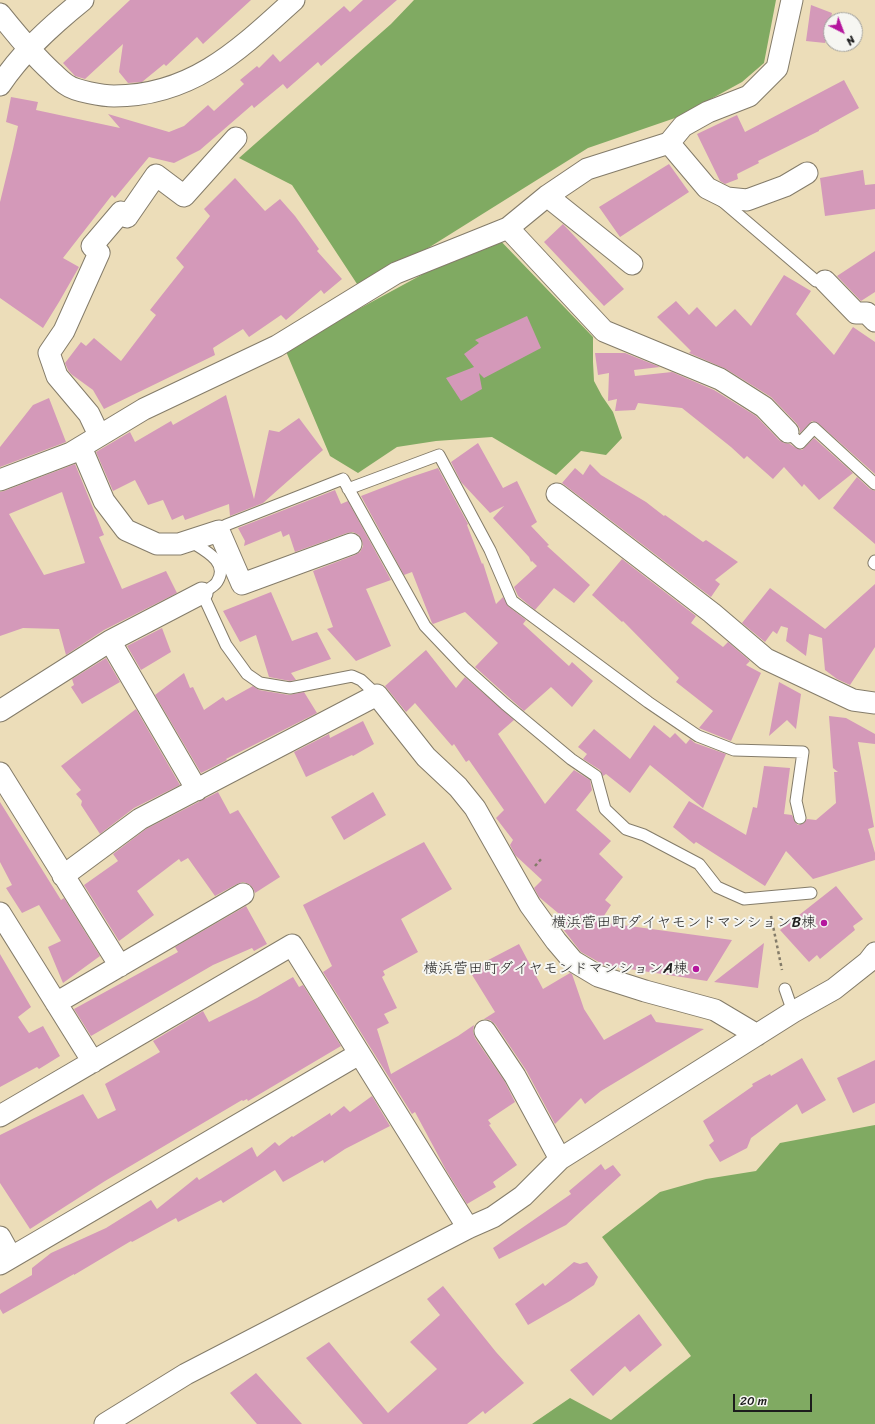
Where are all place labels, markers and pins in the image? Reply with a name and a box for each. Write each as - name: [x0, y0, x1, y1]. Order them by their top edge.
- place label: 横浜菅田町ダイヤモンドマンションB棟: [552, 914, 816, 932]
- marker: 横浜菅田町ダイヤモンドマンションB棟: [819, 918, 829, 928]
- place label: 横浜菅田町ダイヤモンドマンションA棟: [423, 960, 688, 978]
- marker: 横浜菅田町ダイヤモンドマンションA棟: [691, 964, 701, 974]

